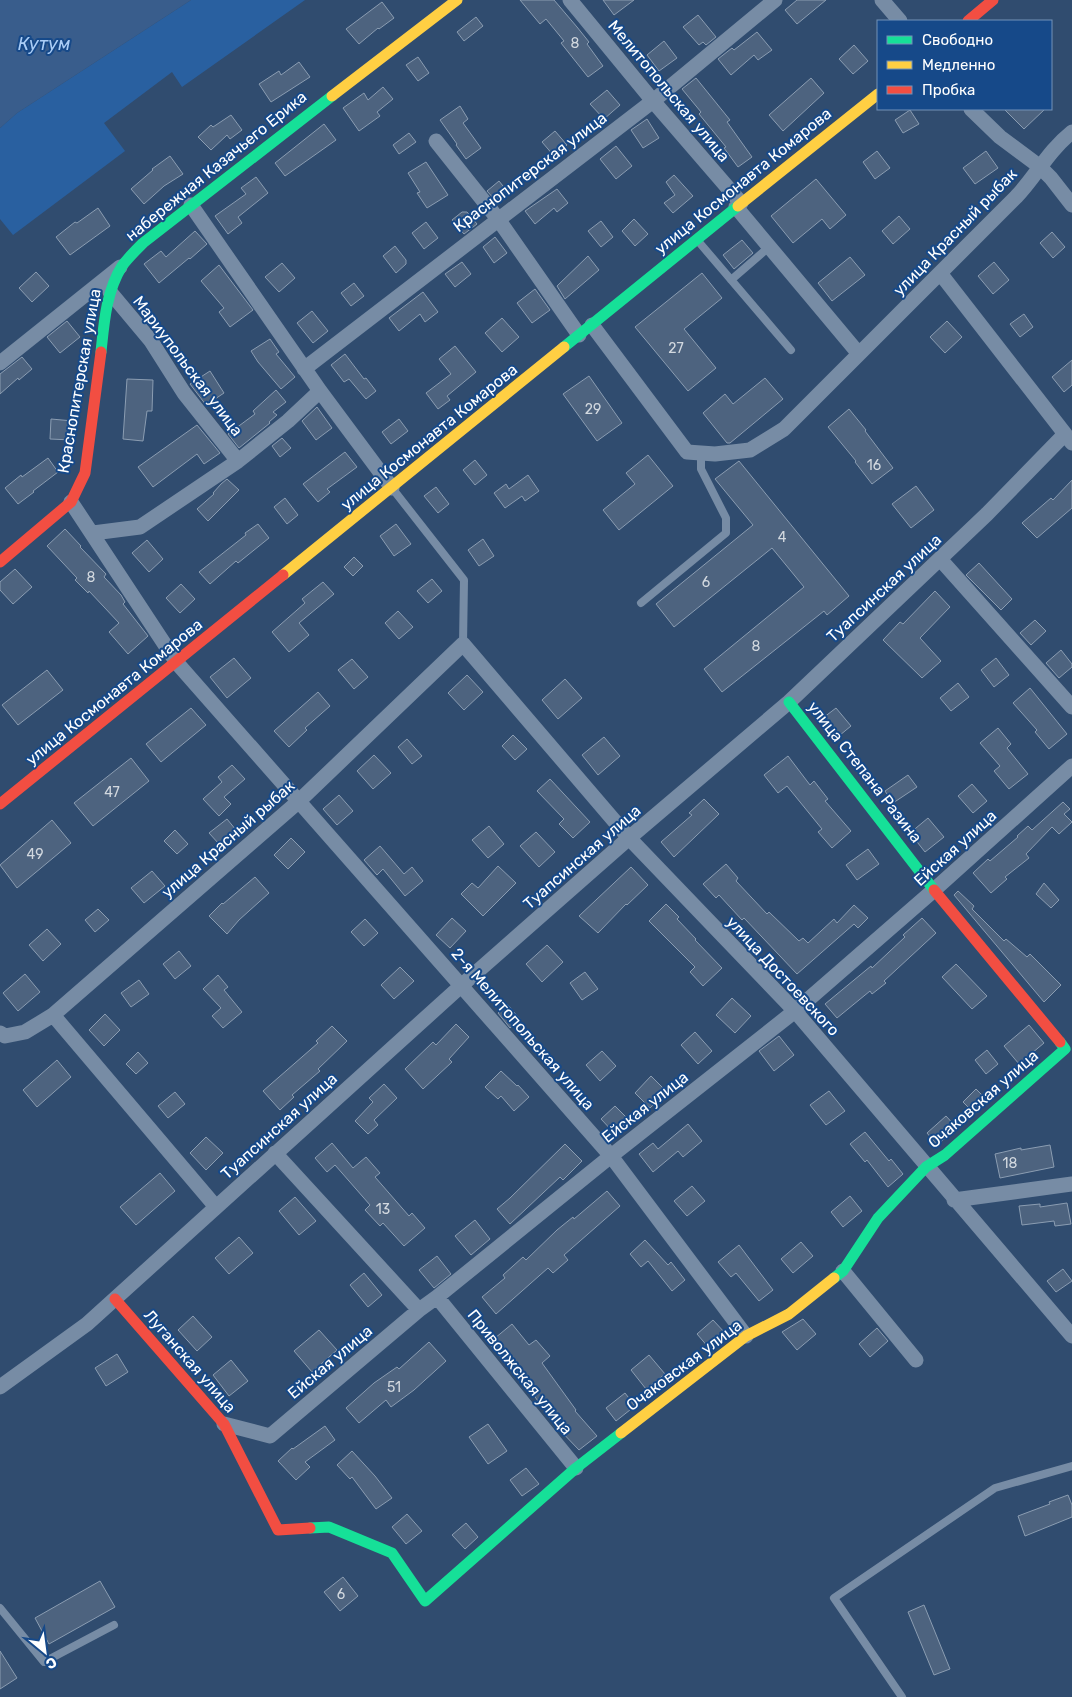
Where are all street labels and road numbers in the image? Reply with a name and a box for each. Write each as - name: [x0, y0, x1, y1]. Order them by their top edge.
- street label: Мелитопольская улица: [604, 16, 734, 166]
- street label: набережная Казачьего Ерика: [122, 87, 310, 245]
- street label: улица Космонавта Комарова: [651, 104, 835, 258]
- street label: Краснопитерская улица: [450, 108, 610, 236]
- street label: улица Красный рыбак: [889, 164, 1021, 300]
- street label: Краснопитерская улица: [53, 287, 105, 475]
- street label: Мариупольская улица: [129, 292, 247, 440]
- street label: улица Космонавта Комарова: [337, 360, 521, 514]
- street label: Туапсинская улица: [823, 530, 945, 646]
- street label: улица Космонавта Комарова: [22, 615, 206, 769]
- street label: улица Степана Разина: [804, 698, 926, 846]
- street label: улица Красный рыбак: [158, 776, 299, 902]
- street label: Туапсинская улица: [519, 801, 645, 913]
- street label: Ейская улица: [910, 806, 1000, 890]
- street label: улица Достоевского: [723, 912, 843, 1040]
- street label: 2-я Мелитопольская улица: [448, 944, 598, 1114]
- street label: Очаковская улица: [924, 1046, 1042, 1152]
- street label: Ейская улица: [598, 1067, 692, 1147]
- street label: Туапсинская улица: [217, 1069, 341, 1183]
- street label: Луганская улица: [140, 1306, 240, 1416]
- street label: Приволжская улица: [464, 1306, 576, 1438]
- street label: Очаковская улица: [622, 1315, 746, 1415]
- street label: Ейская улица: [284, 1321, 376, 1403]

